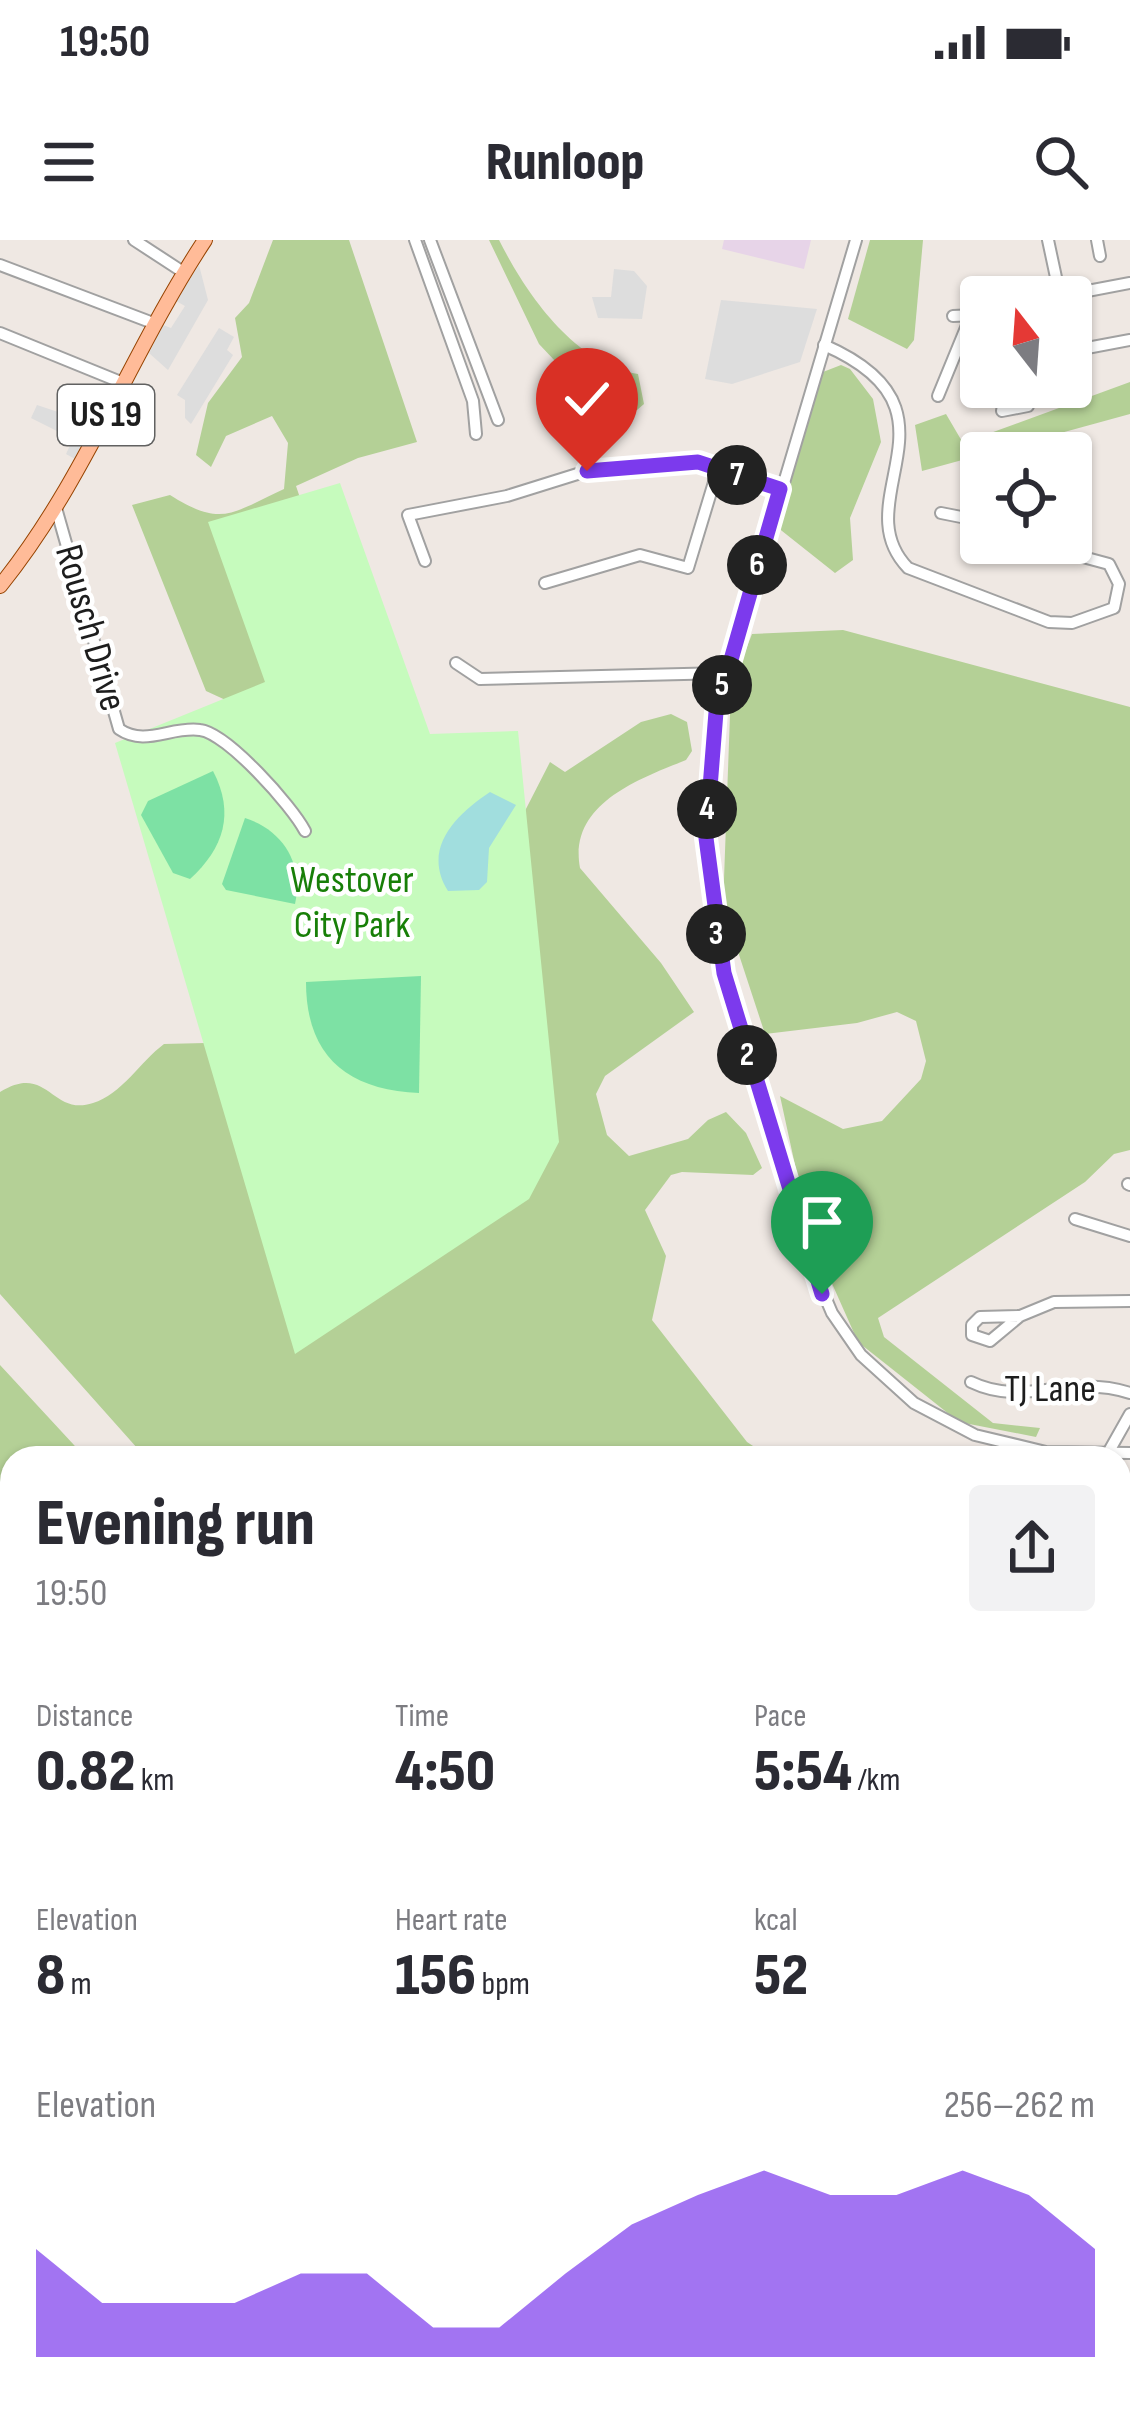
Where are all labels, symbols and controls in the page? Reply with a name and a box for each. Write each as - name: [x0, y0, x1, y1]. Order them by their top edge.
- text: 19:50: [60, 15, 150, 70]
- icon: menu: [36, 129, 102, 195]
- icon: search: [1028, 129, 1094, 195]
- text: Runloop: [486, 130, 644, 195]
- north arrow: [960, 276, 1092, 408]
- map controls: [960, 276, 1092, 564]
- pin: [536, 348, 638, 471]
- icon: check: [554, 366, 620, 432]
- road number: US 19: [58, 385, 154, 445]
- button: locate: [960, 432, 1092, 564]
- pin: 7: [707, 445, 767, 505]
- text: 7: [730, 455, 744, 495]
- pin: 6: [727, 535, 787, 595]
- street label: Rousch Drive: [44, 540, 136, 716]
- text: 6: [749, 545, 765, 585]
- pin: 5: [692, 655, 752, 715]
- text: 5: [715, 665, 729, 705]
- pin: 4: [677, 779, 737, 839]
- text: 4: [699, 789, 715, 829]
- park label: Westover City Park: [290, 857, 414, 949]
- pin: 3: [686, 904, 746, 964]
- text: 3: [709, 914, 723, 954]
- pin: 2: [717, 1025, 777, 1085]
- text: 2: [740, 1035, 754, 1075]
- pin: [771, 1171, 873, 1294]
- icon: arrive: [789, 1189, 855, 1255]
- street label: TJ Lane: [1004, 1366, 1096, 1413]
- text: Evening run: [36, 1485, 315, 1564]
- button: share: [969, 1485, 1095, 1611]
- text: 19:50: [36, 1570, 107, 1617]
- text: Distance: [36, 1696, 133, 1736]
- text: Time: [395, 1696, 449, 1736]
- text: Pace: [754, 1696, 807, 1736]
- text: 0.82: [36, 1736, 136, 1808]
- text: 4:50: [395, 1736, 495, 1808]
- text: 5:54: [754, 1736, 852, 1808]
- text: km: [136, 1760, 175, 1800]
- text: /km: [852, 1760, 900, 1800]
- text: Elevation: [36, 1900, 138, 1940]
- text: Heart rate: [395, 1900, 508, 1940]
- text: kcal: [754, 1900, 798, 1940]
- text: 8: [36, 1940, 65, 2012]
- text: 156: [395, 1940, 476, 2012]
- text: 52: [754, 1940, 808, 2012]
- text: m: [65, 1964, 92, 2004]
- text: bpm: [476, 1964, 530, 2004]
- text: Elevation: [36, 2082, 156, 2129]
- text: 256–262 m: [944, 2082, 1095, 2129]

